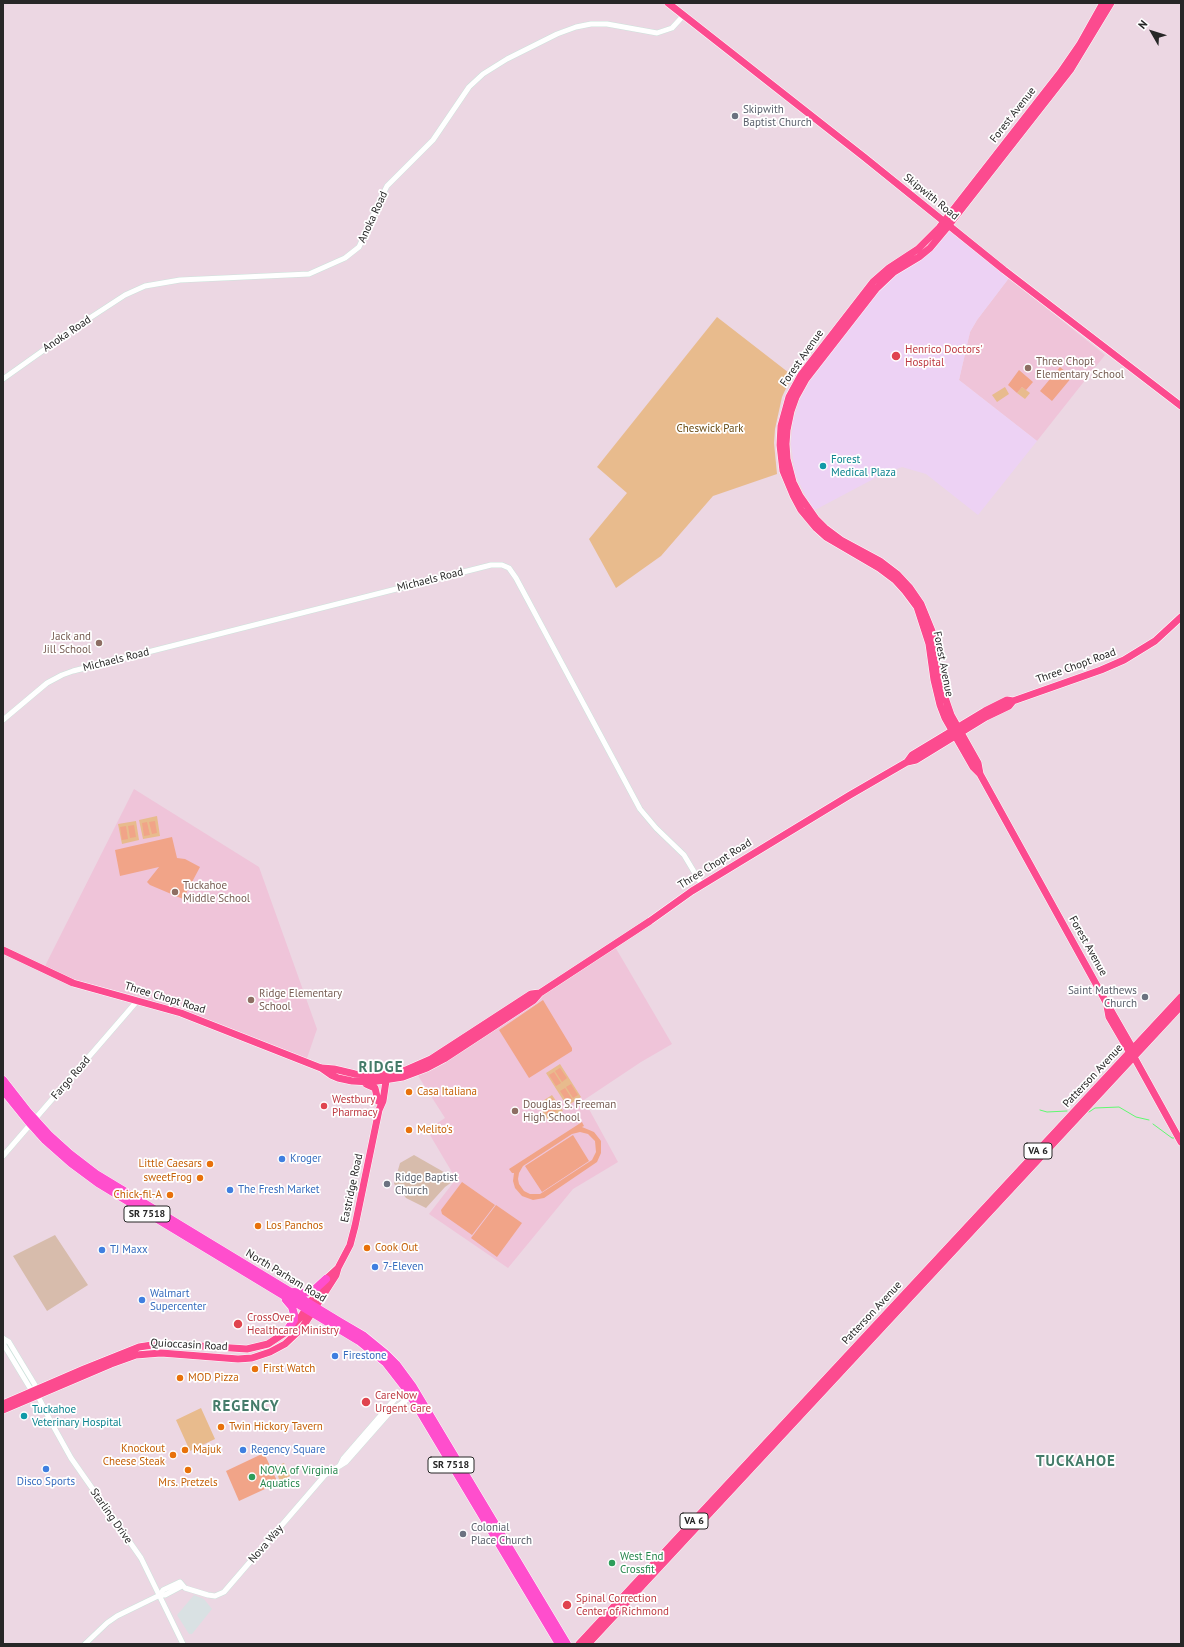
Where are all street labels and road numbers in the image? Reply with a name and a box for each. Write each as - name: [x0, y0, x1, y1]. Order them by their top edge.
- street label: Forest Avenue: [987, 85, 1039, 145]
- street label: Skipwith Road: [901, 171, 961, 223]
- street label: Anoka Road: [355, 189, 391, 245]
- street label: Anoka Road: [40, 313, 94, 355]
- street label: Forest Avenue: [778, 327, 826, 389]
- street label: Michaels Road: [396, 565, 464, 595]
- street label: Forest Avenue: [930, 630, 956, 698]
- street label: Michaels Road: [82, 645, 150, 675]
- street label: Three Chopt Road: [1034, 645, 1118, 687]
- street label: Three Chopt Road: [676, 836, 754, 892]
- street label: Forest Avenue: [1066, 914, 1110, 978]
- street label: Three Chopt Road: [123, 979, 207, 1017]
- street label: Patterson Avenue: [1060, 1042, 1126, 1110]
- street label: Fargo Road: [49, 1054, 93, 1102]
- road number: VA 6: [1024, 1143, 1052, 1159]
- street label: Eastridge Road: [338, 1152, 366, 1224]
- road number: SR 7518: [124, 1206, 170, 1222]
- street label: North Parham Road: [243, 1247, 329, 1305]
- street label: Patterson Avenue: [839, 1279, 905, 1347]
- street label: Quioccasin Road: [150, 1336, 228, 1354]
- road number: SR 7518: [428, 1457, 474, 1473]
- street label: Starling Drive: [87, 1486, 135, 1546]
- road number: VA 6: [680, 1513, 708, 1529]
- street label: Nova Way: [246, 1522, 286, 1566]

